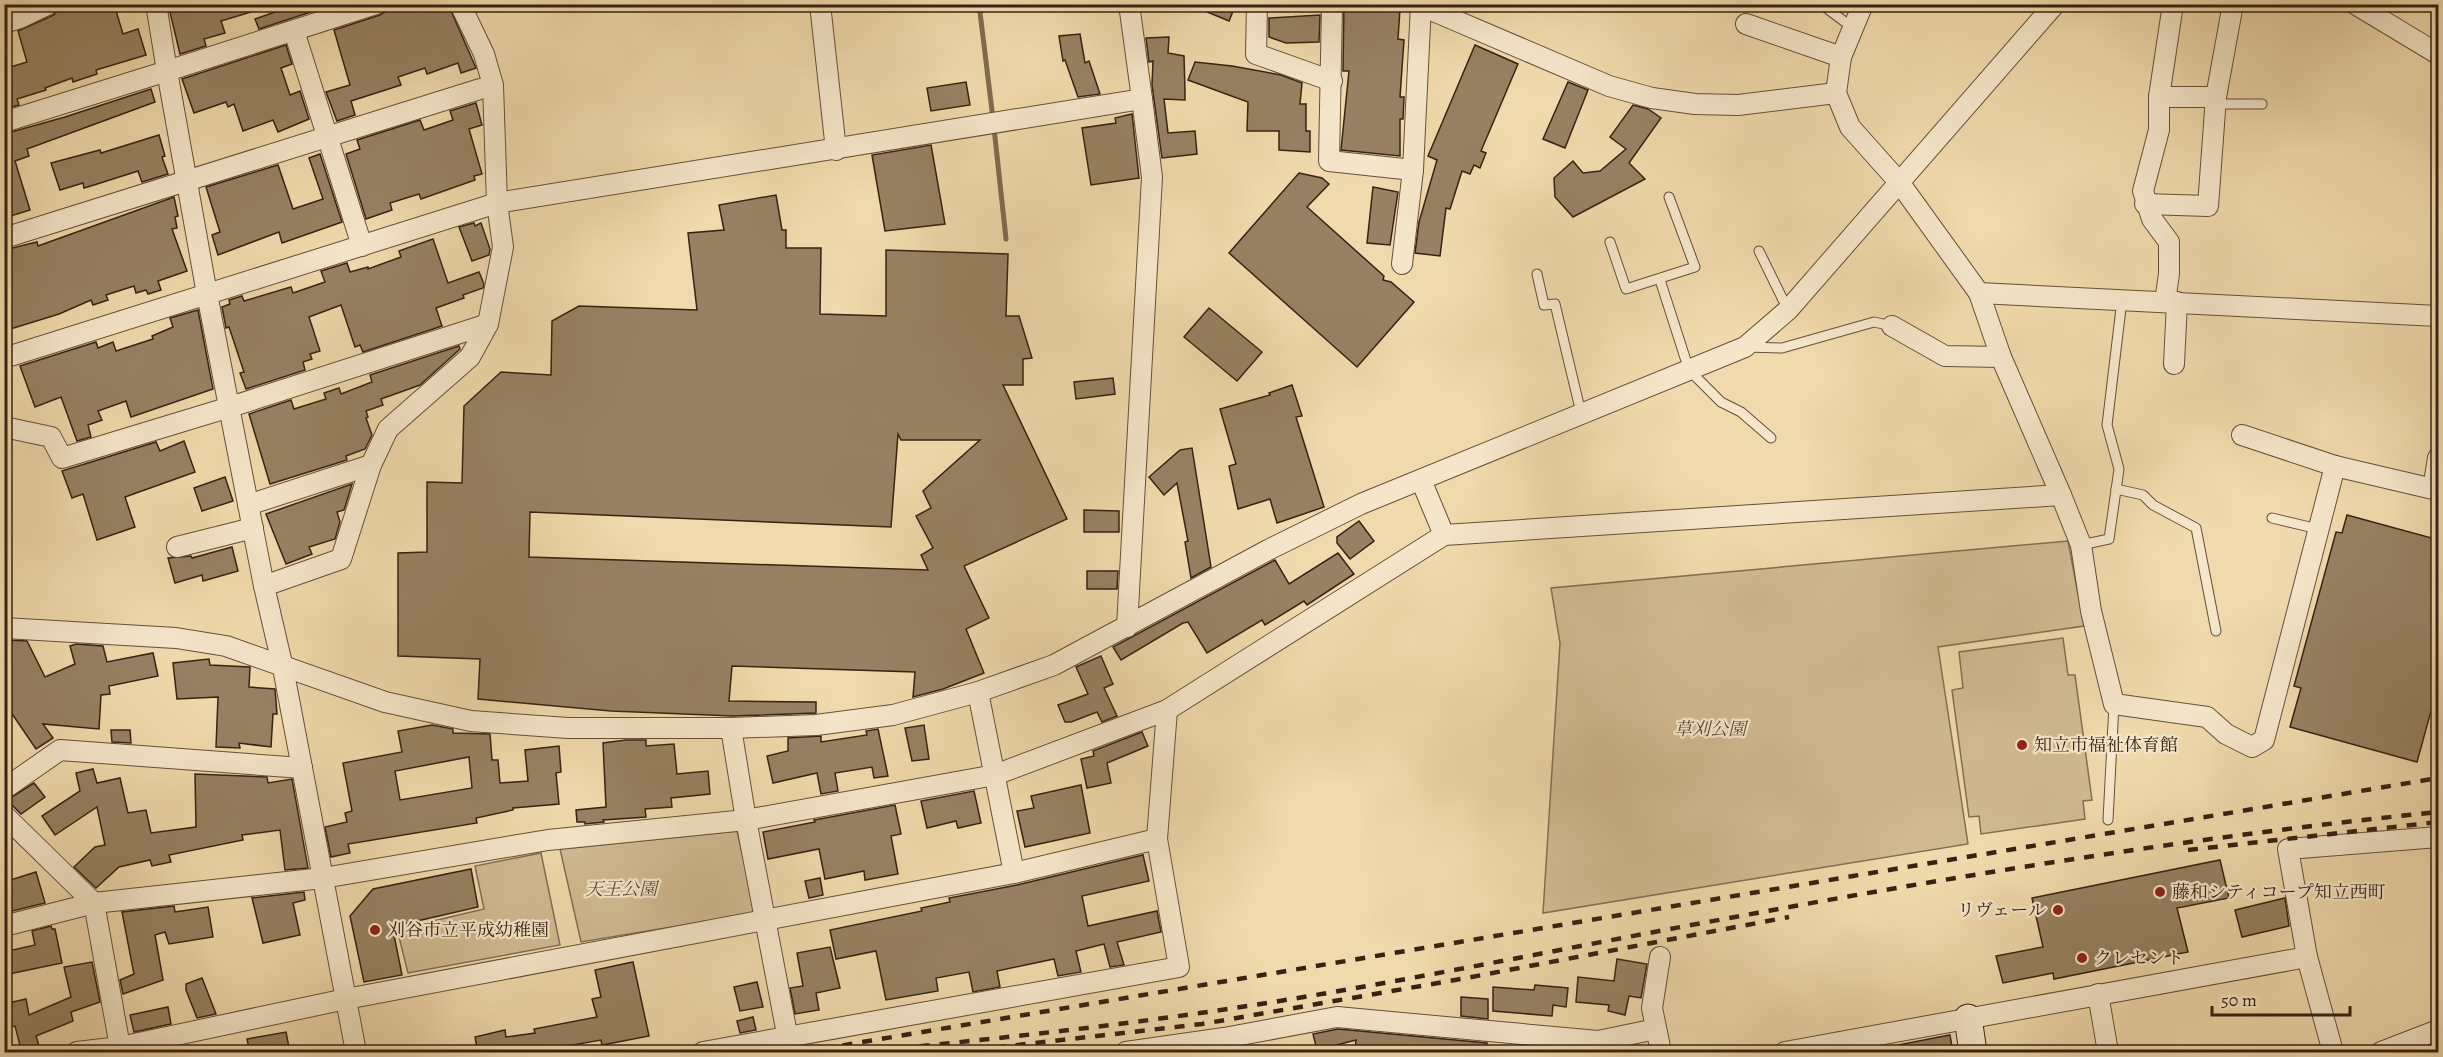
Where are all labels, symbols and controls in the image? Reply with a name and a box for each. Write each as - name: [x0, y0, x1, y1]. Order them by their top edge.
- park label: 草刈公園: [1674, 717, 1749, 741]
- place label: 知立市福祉体育館: [2034, 733, 2178, 757]
- marker: 知立市福祉体育館: [2015, 738, 2029, 752]
- park label: 天王公園: [585, 877, 660, 901]
- place label: 藤和シティコープ知立西町: [2172, 880, 2386, 904]
- marker: 藤和シティコープ知立西町: [2153, 885, 2167, 899]
- place label: リヴェール: [1957, 898, 2046, 922]
- marker: リヴェール: [2051, 903, 2065, 917]
- place label: 刈谷市立平成幼稚園: [387, 918, 549, 942]
- marker: 刈谷市立平成幼稚園: [368, 923, 382, 937]
- place label: クレセント: [2094, 946, 2184, 970]
- marker: クレセント: [2075, 951, 2089, 965]
- scale bar: [2212, 979, 2350, 1017]
- text: 50 m: [2221, 988, 2257, 1012]

